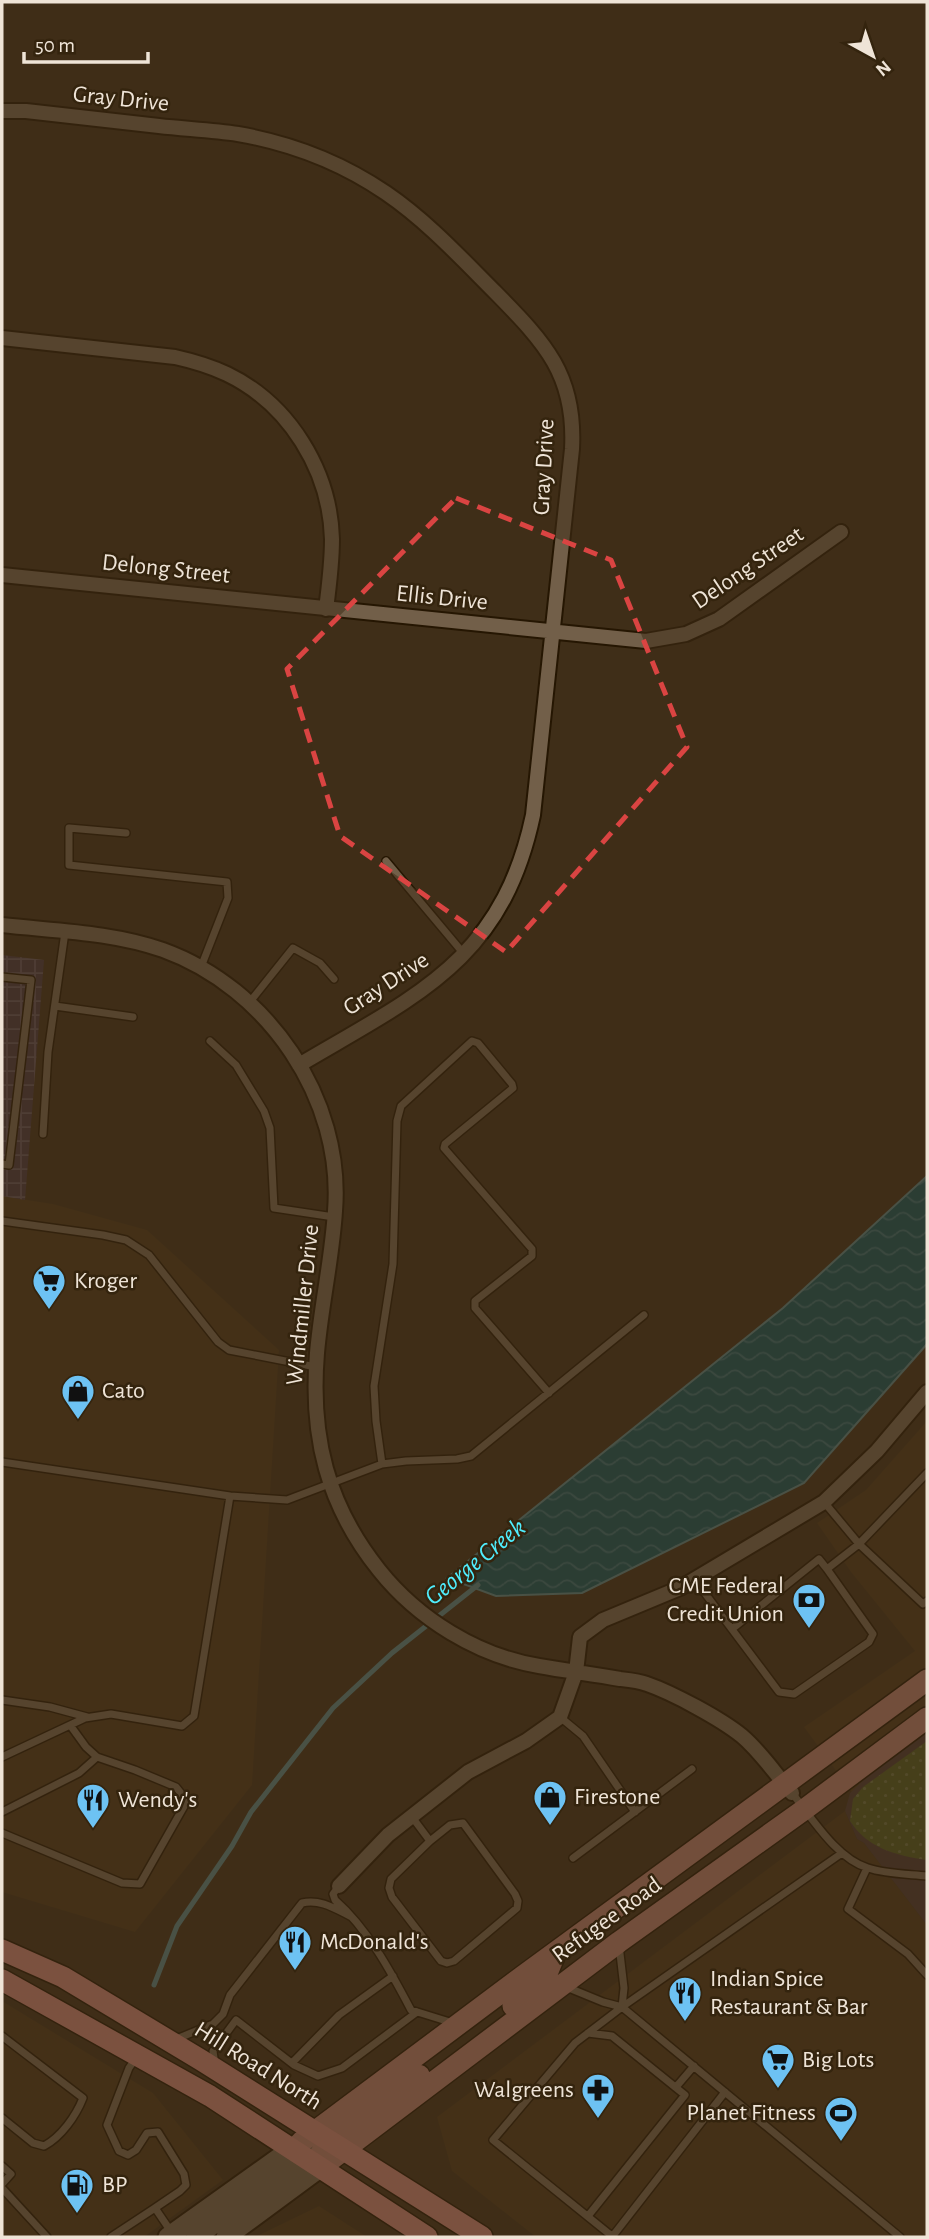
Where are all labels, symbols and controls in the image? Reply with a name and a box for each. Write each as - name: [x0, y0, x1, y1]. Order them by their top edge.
- scale bar: [24, 21, 149, 65]
- north arrow: [838, 21, 908, 91]
- text: 50 m: [35, 35, 75, 56]
- text: N: [872, 56, 894, 79]
- street label: Gray Drive: [72, 82, 170, 116]
- street label: Gray Drive: [529, 418, 559, 516]
- street label: Delong Street: [688, 522, 808, 614]
- street label: Delong Street: [101, 550, 232, 588]
- street label: Ellis Drive: [395, 581, 489, 615]
- street label: Gray Drive: [339, 948, 433, 1020]
- street label: Windmiller Drive: [283, 1223, 323, 1387]
- supermarket icon: Kroger: [30, 1262, 68, 1311]
- place label: Kroger: [74, 1269, 137, 1293]
- shop icon: Cato: [59, 1372, 97, 1421]
- place label: Cato: [102, 1379, 145, 1403]
- water label: George Creek: [420, 1514, 530, 1610]
- place label: CME Federal Credit Union: [667, 1574, 784, 1626]
- bank icon: CME Federal Credit Union: [790, 1581, 828, 1630]
- shop icon: Firestone: [531, 1778, 569, 1827]
- restaurant icon: Wendy's: [74, 1781, 112, 1830]
- place label: Firestone: [574, 1785, 660, 1809]
- place label: Wendy's: [118, 1788, 197, 1812]
- street label: Refugee Road: [548, 1873, 666, 1967]
- restaurant icon: McDonald's: [276, 1923, 314, 1972]
- place label: McDonald's: [320, 1930, 429, 1954]
- place label: Indian Spice Restaurant & Bar: [710, 1967, 868, 2019]
- restaurant icon: Indian Spice Restaurant & Bar: [666, 1974, 704, 2023]
- street label: Hill Road North: [190, 2017, 326, 2115]
- supermarket icon: Big Lots: [759, 2041, 797, 2090]
- place label: Big Lots: [802, 2048, 874, 2072]
- pharmacy icon: Walgreens: [579, 2071, 617, 2120]
- place label: Walgreens: [474, 2078, 574, 2102]
- sports icon: Planet Fitness: [822, 2094, 860, 2143]
- place label: Planet Fitness: [687, 2101, 816, 2125]
- fuel station icon: BP: [58, 2166, 96, 2215]
- place label: BP: [102, 2173, 127, 2197]

